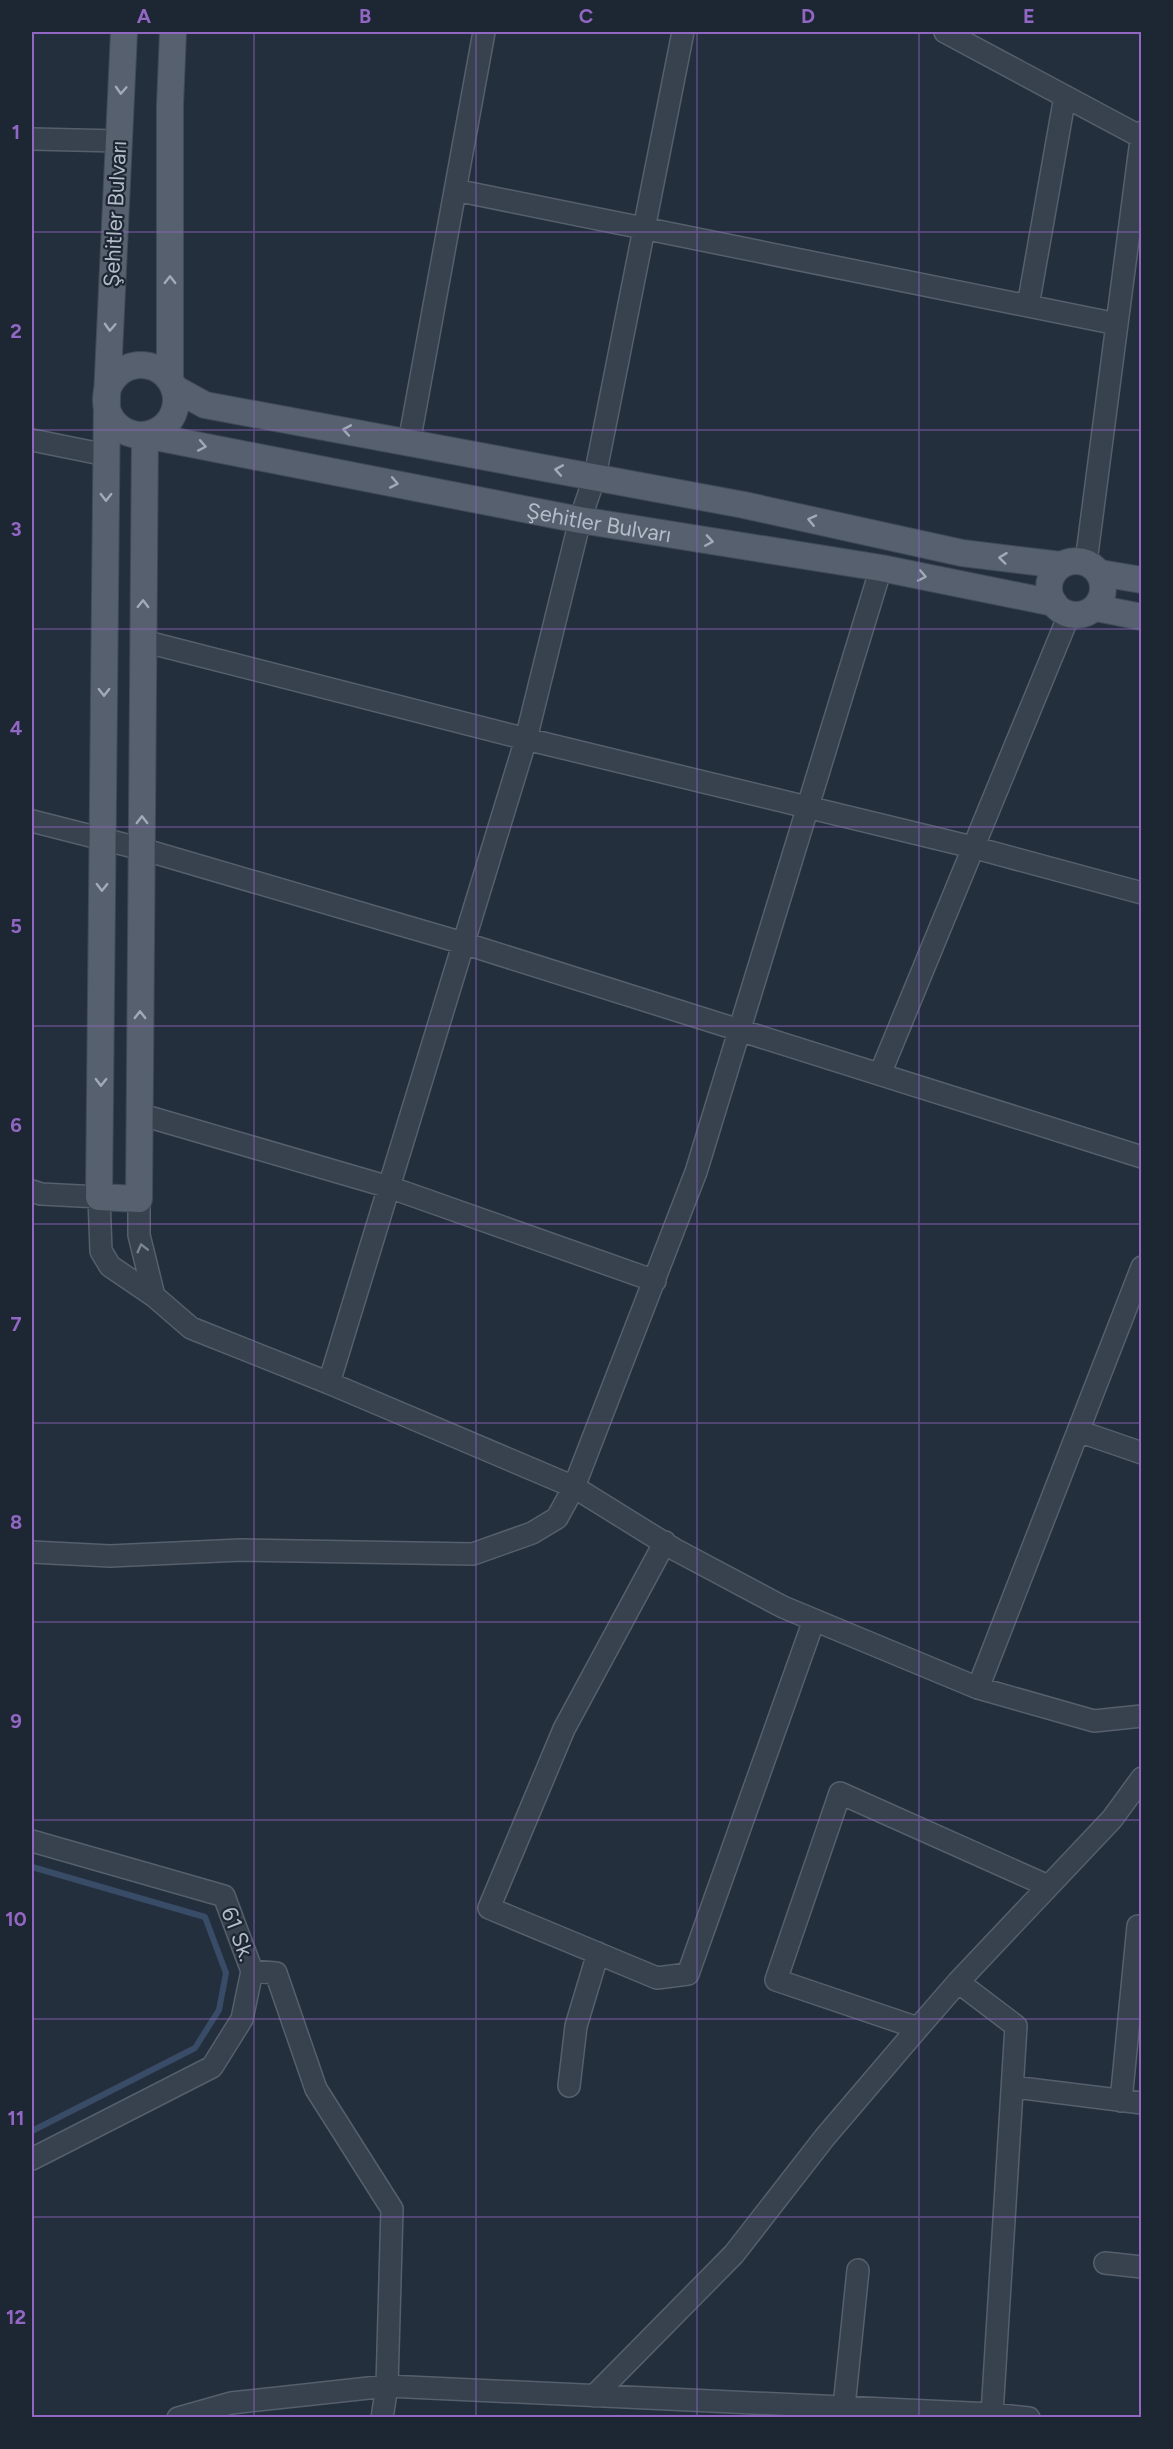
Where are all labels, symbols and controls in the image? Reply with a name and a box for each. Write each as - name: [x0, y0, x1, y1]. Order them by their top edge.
- text: A: [137, 4, 152, 28]
- text: B: [359, 4, 371, 28]
- text: C: [579, 4, 593, 28]
- text: D: [801, 4, 815, 28]
- text: E: [1023, 4, 1035, 28]
- one-way arrow: [115, 85, 128, 94]
- text: 1: [12, 120, 20, 144]
- street label: Şehitler Bulvarı: [98, 140, 132, 288]
- one-way arrow: [164, 275, 176, 284]
- text: 2: [10, 319, 22, 343]
- one-way arrow: [104, 322, 117, 331]
- one-way arrow: [342, 424, 352, 437]
- one-way arrow: [197, 439, 207, 452]
- one-way arrow: [554, 464, 564, 477]
- one-way arrow: [388, 476, 398, 489]
- one-way arrow: [100, 493, 112, 502]
- street label: Şehitler Bulvarı: [524, 496, 674, 548]
- one-way arrow: [807, 514, 817, 527]
- text: 3: [10, 517, 22, 541]
- one-way arrow: [705, 534, 714, 546]
- one-way arrow: [999, 552, 1008, 565]
- one-way arrow: [917, 569, 927, 582]
- one-way arrow: [137, 599, 149, 608]
- one-way arrow: [98, 688, 110, 697]
- text: 4: [10, 716, 23, 740]
- one-way arrow: [136, 815, 148, 824]
- one-way arrow: [96, 883, 108, 892]
- text: 5: [10, 914, 22, 938]
- one-way arrow: [134, 1010, 146, 1019]
- one-way arrow: [94, 1078, 107, 1087]
- text: 6: [10, 1113, 22, 1137]
- one-way arrow: [136, 1244, 149, 1254]
- text: 7: [10, 1312, 22, 1336]
- text: 8: [10, 1510, 22, 1534]
- text: 9: [10, 1709, 22, 1733]
- street label: 61 Sk.: [215, 1903, 261, 1965]
- text: 10: [5, 1907, 27, 1931]
- text: 11: [8, 2106, 24, 2130]
- text: 12: [6, 2305, 26, 2329]

